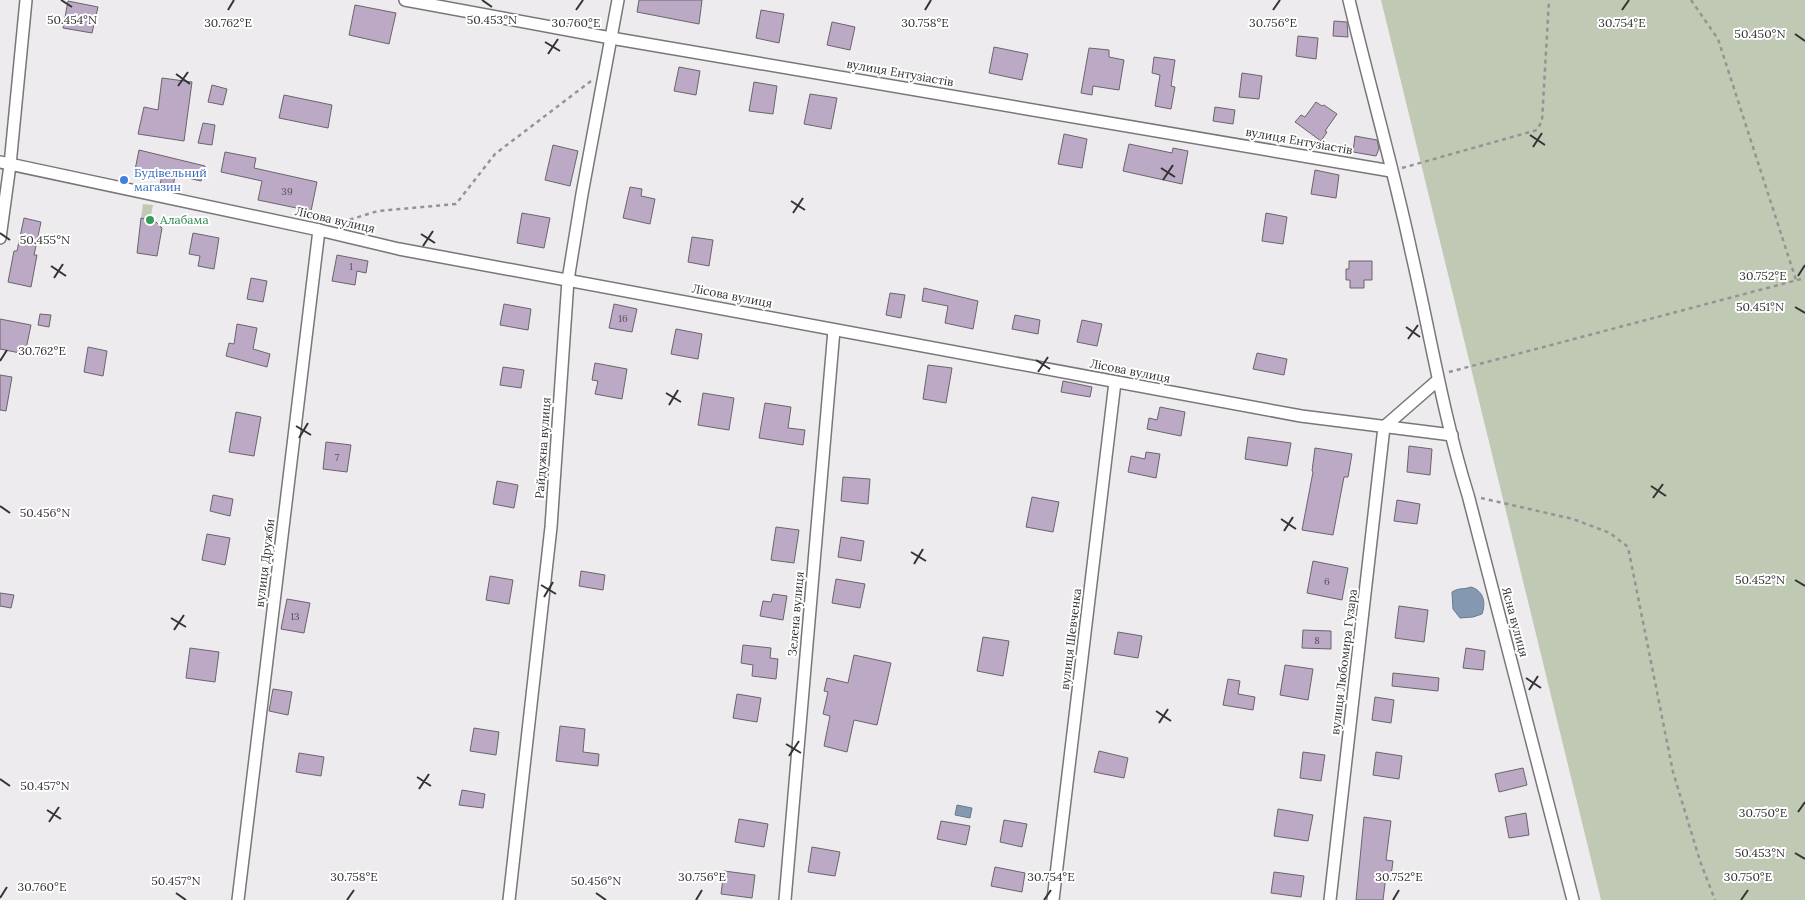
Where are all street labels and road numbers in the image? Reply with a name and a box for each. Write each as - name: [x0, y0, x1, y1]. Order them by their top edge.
- street label: вулиця Ентузіастів: [845, 56, 955, 89]
- street label: вулиця Ентузіастів: [1244, 124, 1354, 157]
- street label: Лісова вулиця: [294, 203, 377, 236]
- street label: Лісова вулиця: [691, 280, 774, 311]
- street label: Лісова вулиця: [1089, 355, 1172, 386]
- street label: Райдужна вулиця: [531, 397, 554, 499]
- street label: вулиця Дружби: [252, 518, 277, 608]
- street label: Зелена вулиця: [784, 571, 807, 657]
- street label: Ясна вулиця: [1499, 585, 1532, 659]
- street label: вулиця Шевченка: [1057, 587, 1084, 691]
- street label: вулиця Любомира Гузара: [1327, 588, 1360, 736]

